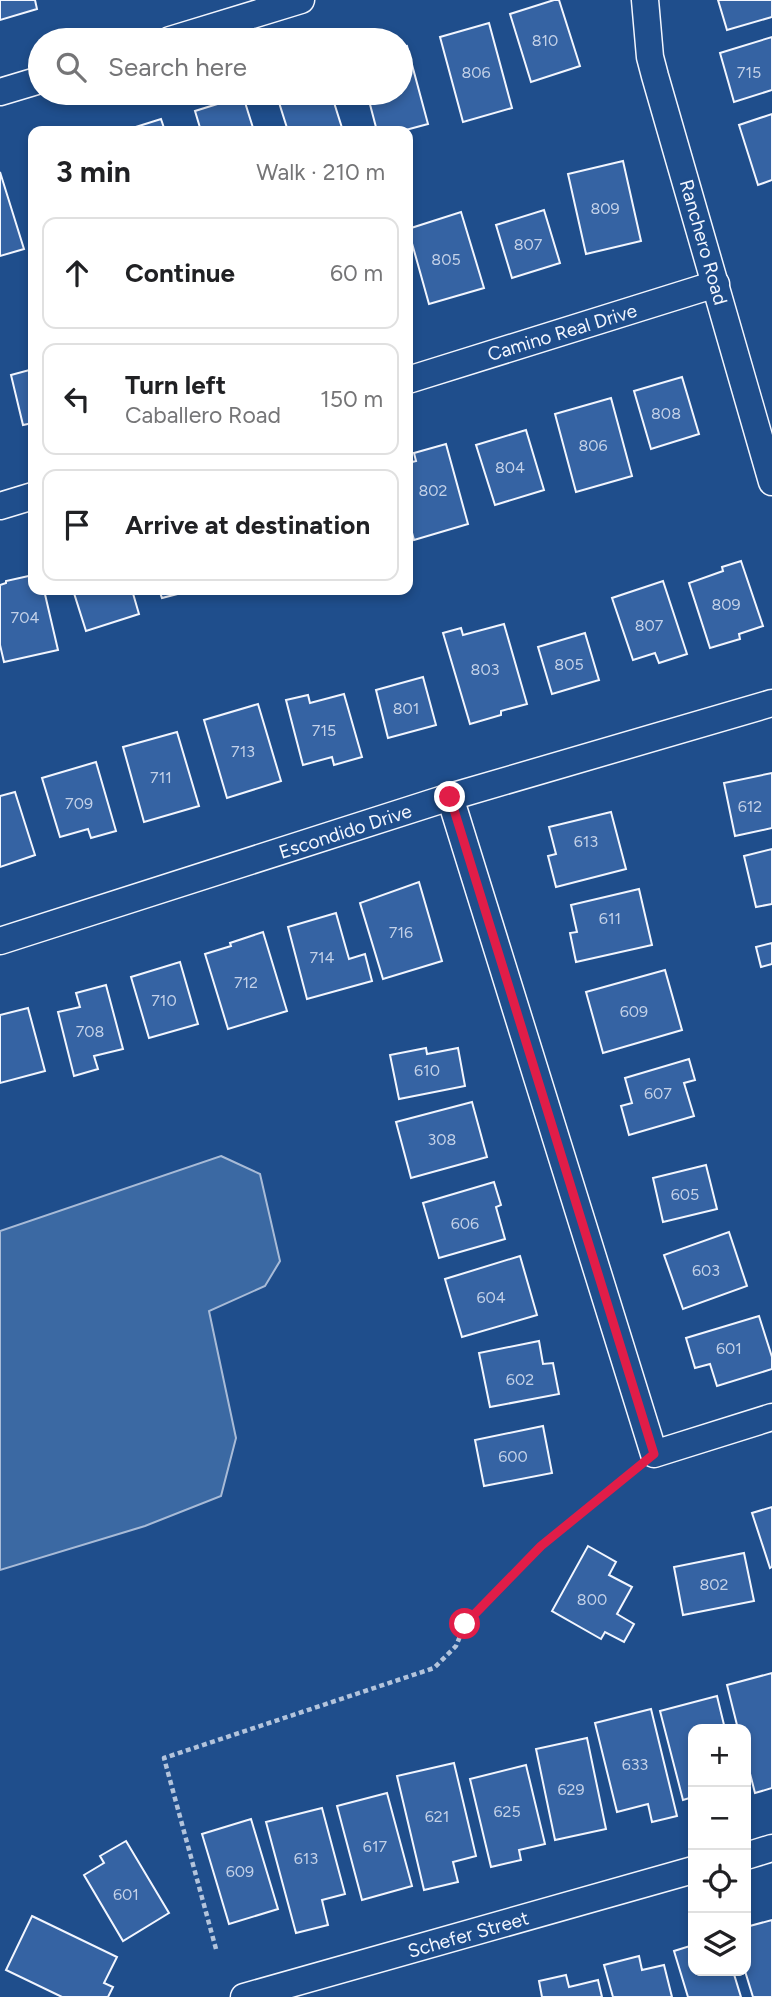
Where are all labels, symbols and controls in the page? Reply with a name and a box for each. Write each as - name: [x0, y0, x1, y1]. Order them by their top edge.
- search box: [28, 28, 413, 105]
- house number: 810: [532, 31, 558, 50]
- icon: search: [52, 48, 90, 86]
- text: Search here: [108, 51, 247, 83]
- house number: 806: [461, 63, 491, 82]
- house number: 715: [737, 63, 761, 82]
- text: 3 min: [56, 153, 131, 190]
- text: Walk · 210 m: [256, 158, 385, 186]
- street label: Ranchero Road: [675, 177, 732, 307]
- house number: 809: [590, 199, 620, 218]
- house number: 807: [514, 235, 543, 254]
- house number: 805: [431, 250, 461, 269]
- icon: ahead: [58, 254, 96, 292]
- text: Continue: [125, 257, 235, 289]
- text: 60 m: [330, 259, 383, 287]
- street label: Camino Real Drive: [485, 299, 640, 366]
- text: Turn left: [125, 369, 226, 401]
- icon: left: [58, 380, 96, 418]
- text: 150 m: [320, 385, 383, 413]
- text: Caballero Road: [125, 401, 281, 429]
- house number: 808: [651, 404, 681, 423]
- house number: 806: [578, 436, 608, 455]
- house number: 804: [495, 458, 525, 477]
- house number: 802: [418, 481, 448, 500]
- icon: arrive: [58, 506, 96, 544]
- text: Arrive at destination: [125, 509, 370, 541]
- house number: 809: [711, 595, 741, 614]
- house number: 704: [11, 608, 39, 627]
- house number: 807: [635, 616, 664, 635]
- house number: 805: [554, 655, 584, 674]
- house number: 803: [471, 660, 499, 679]
- house number: 801: [393, 699, 419, 718]
- house number: 715: [312, 721, 336, 740]
- house number: 713: [231, 742, 255, 761]
- house number: 711: [150, 768, 172, 787]
- route end: [434, 781, 465, 812]
- house number: 709: [65, 794, 93, 813]
- house number: 612: [738, 797, 762, 816]
- street label: Escondido Drive: [276, 799, 414, 864]
- house number: 613: [574, 832, 598, 851]
- house number: 611: [599, 909, 621, 928]
- house number: 716: [389, 923, 413, 942]
- house number: 714: [309, 948, 335, 967]
- house number: 712: [234, 973, 258, 992]
- house number: 710: [151, 991, 177, 1010]
- house number: 609: [620, 1002, 648, 1021]
- house number: 708: [76, 1022, 104, 1041]
- house number: 610: [414, 1061, 440, 1080]
- house number: 607: [644, 1084, 672, 1103]
- house number: 308: [428, 1130, 456, 1149]
- house number: 605: [671, 1185, 699, 1204]
- house number: 606: [451, 1214, 479, 1233]
- house number: 603: [692, 1261, 720, 1280]
- house number: 604: [476, 1288, 506, 1307]
- house number: 601: [716, 1339, 742, 1358]
- house number: 602: [506, 1370, 534, 1389]
- house number: 600: [498, 1447, 528, 1466]
- house number: 802: [699, 1575, 729, 1594]
- house number: 800: [577, 1590, 607, 1609]
- route start: [449, 1608, 480, 1639]
- map controls: [688, 1724, 751, 1976]
- button: +: [688, 1724, 751, 1787]
- house number: 633: [622, 1755, 648, 1774]
- house number: 629: [557, 1780, 585, 1799]
- button: −: [688, 1787, 751, 1850]
- house number: 625: [493, 1802, 521, 1821]
- house number: 621: [425, 1807, 449, 1826]
- house number: 617: [363, 1837, 388, 1856]
- house number: 613: [294, 1849, 318, 1868]
- button: locate: [688, 1850, 751, 1913]
- house number: 609: [226, 1862, 254, 1881]
- house number: 601: [113, 1885, 139, 1904]
- street label: Schefer Street: [405, 1906, 531, 1963]
- button: layers: [688, 1913, 751, 1976]

